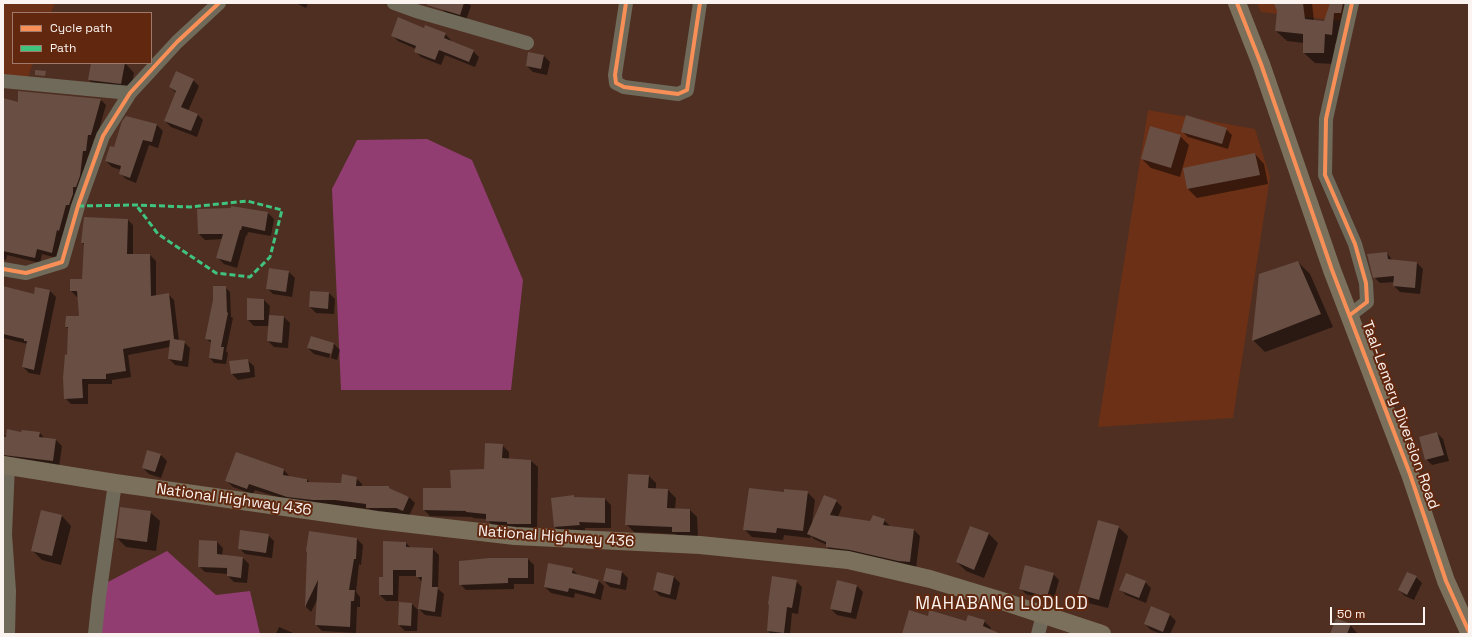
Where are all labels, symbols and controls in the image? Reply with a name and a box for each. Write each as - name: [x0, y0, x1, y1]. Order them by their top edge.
- legend: [12, 12, 152, 64]
- text: Cycle path: [50, 20, 112, 36]
- text: Path: [50, 40, 76, 56]
- street label: Taal-Lemery Diversion Road: [1357, 318, 1443, 512]
- street label: National Highway 436: [155, 480, 313, 520]
- street label: National Highway 436: [477, 523, 635, 551]
- district label: MAHABANG LODLOD: [915, 594, 1089, 614]
- scale bar: [1332, 599, 1427, 625]
- text: 50 m: [1337, 606, 1365, 622]

